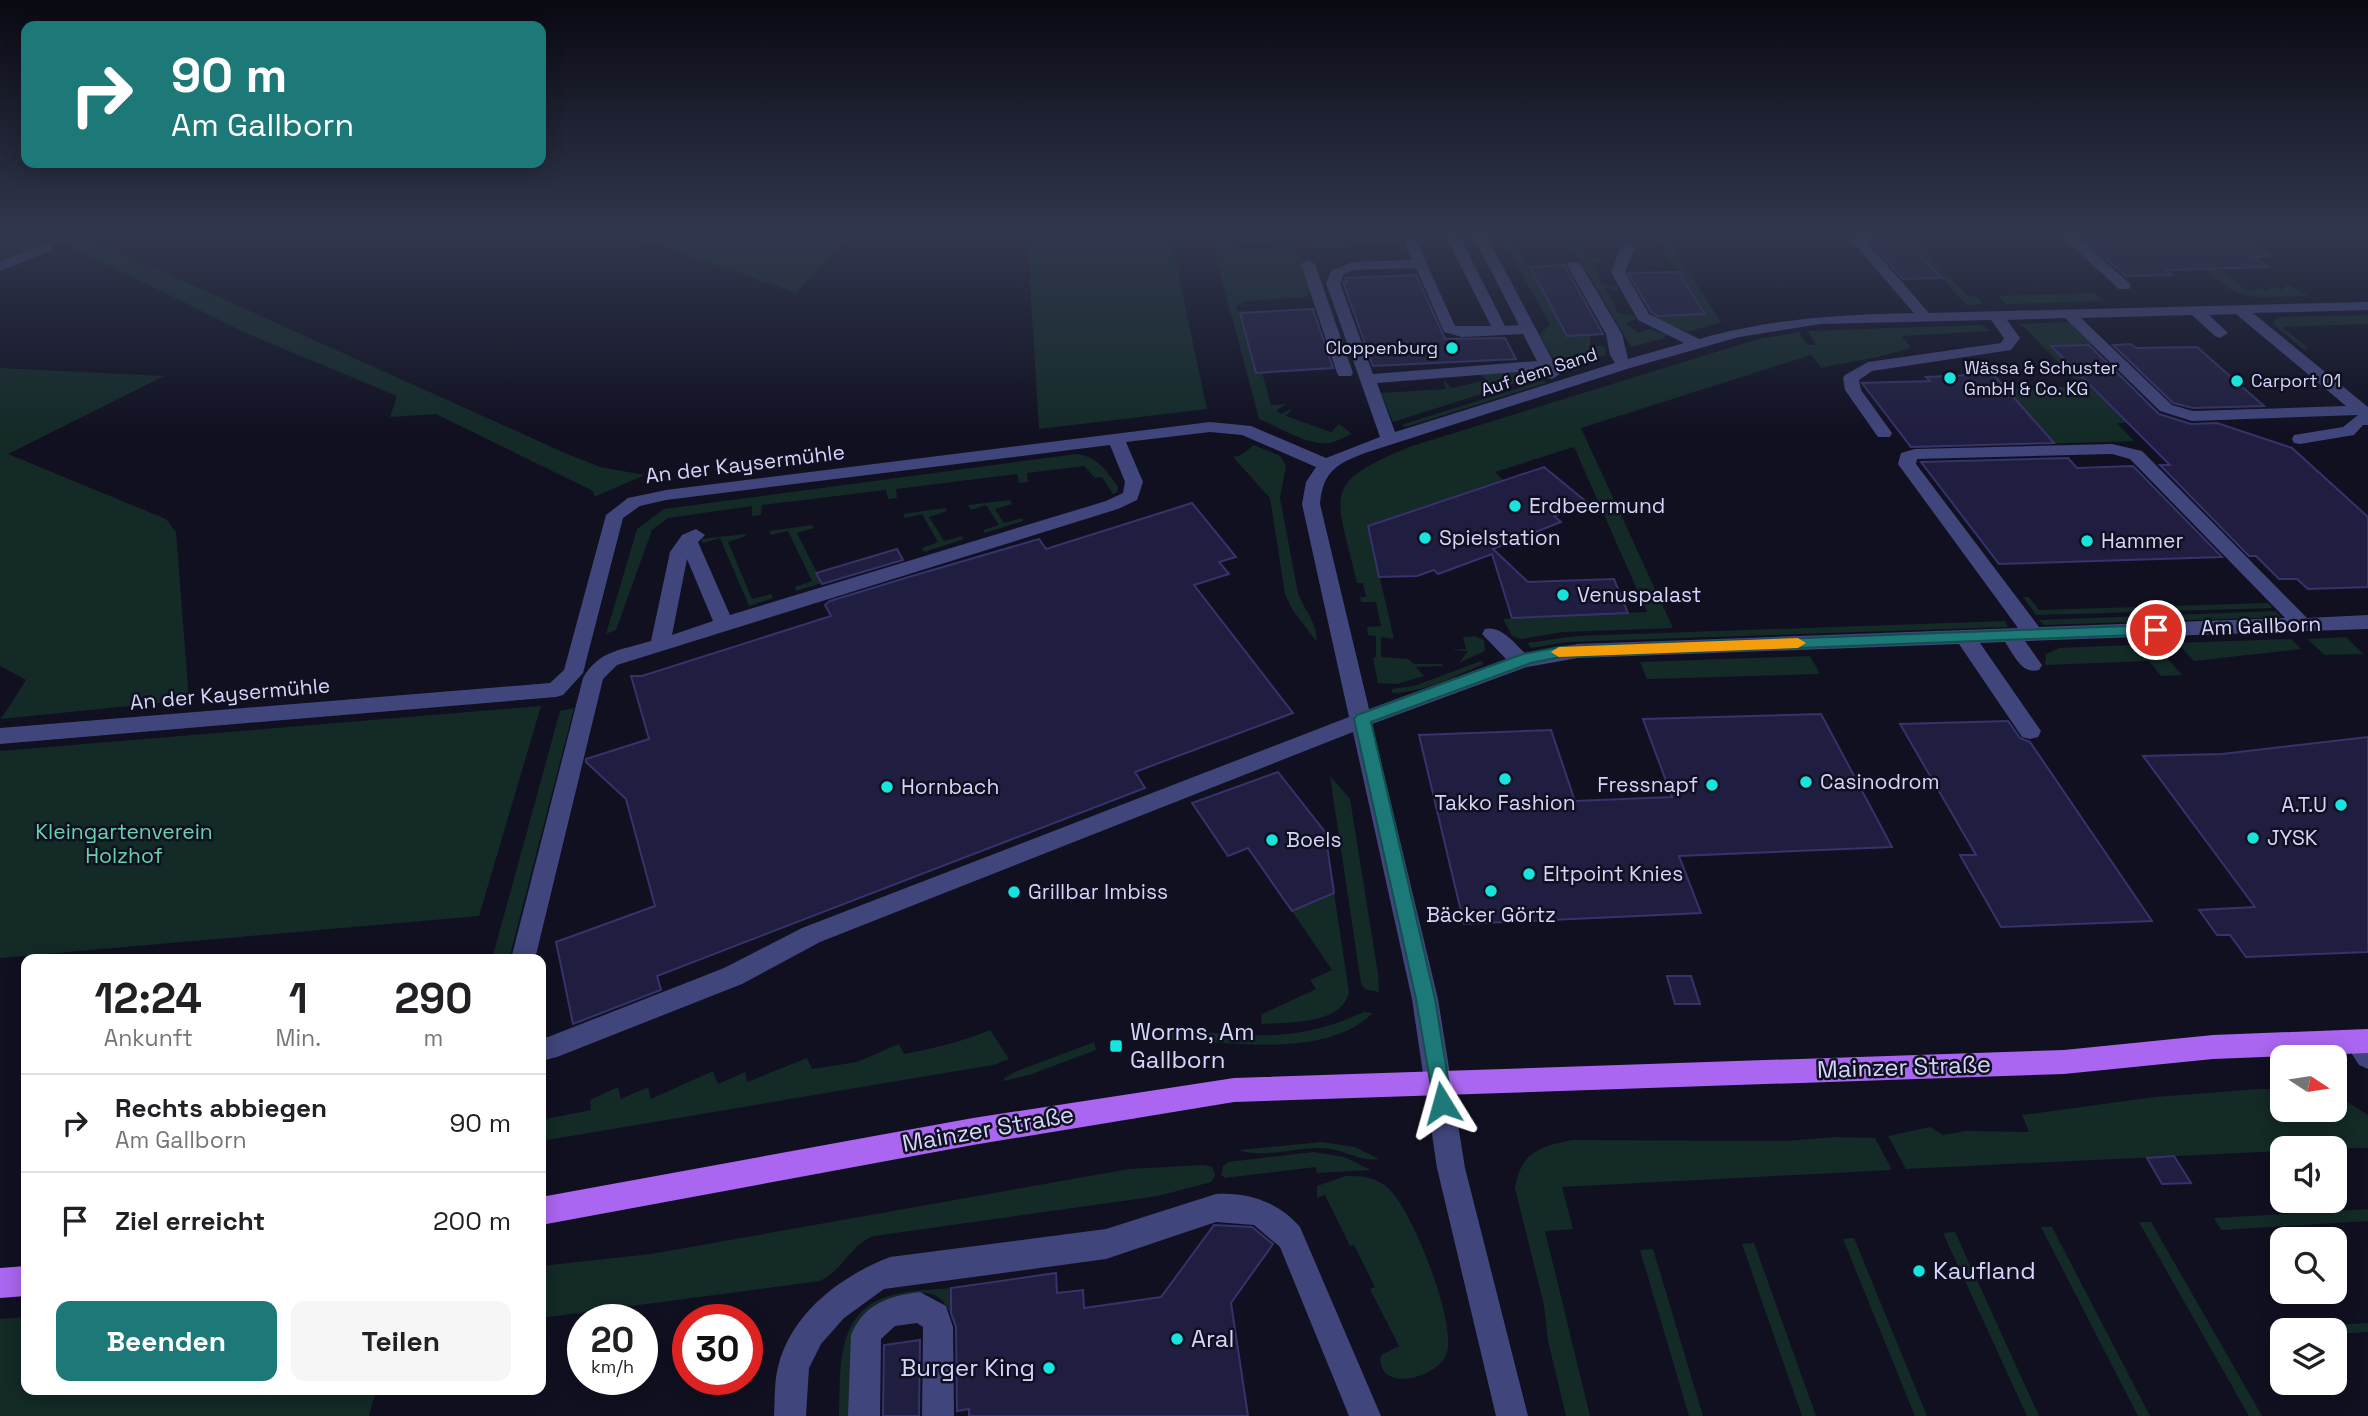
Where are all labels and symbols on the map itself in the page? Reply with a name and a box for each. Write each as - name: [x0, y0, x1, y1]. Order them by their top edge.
- place label: Cloppenburg: [1325, 336, 1438, 359]
- marker: Cloppenburg: [1444, 340, 1460, 356]
- street label: Auf dem Sand: [1478, 342, 1600, 401]
- place label: Wässa & Schuster GmbH & Co. KG: [1964, 356, 2118, 400]
- place label: Carport 01: [2251, 369, 2341, 392]
- marker: Wässa & Schuster GmbH & Co. KG: [1942, 370, 1958, 386]
- marker: Carport 01: [2229, 373, 2245, 389]
- street label: An der Kaysermühle: [644, 438, 846, 489]
- place label: Erdbeermund: [1529, 492, 1665, 519]
- marker: Erdbeermund: [1507, 498, 1523, 514]
- place label: Spielstation: [1439, 524, 1561, 551]
- place label: Hammer: [2101, 527, 2183, 554]
- marker: Spielstation: [1417, 530, 1433, 546]
- marker: Hammer: [2079, 533, 2095, 549]
- place label: Venuspalast: [1577, 581, 1702, 608]
- marker: Venuspalast: [1555, 587, 1571, 603]
- pin: [2126, 600, 2186, 660]
- street label: Am Gallborn: [2200, 610, 2322, 641]
- street label: An der Kaysermühle: [129, 671, 331, 716]
- place label: Casinodrom: [1820, 768, 1940, 795]
- marker: Takko Fashion: [1497, 771, 1513, 787]
- place label: Fressnapf: [1597, 771, 1698, 798]
- place label: Hornbach: [901, 773, 999, 800]
- marker: Casinodrom: [1798, 774, 1814, 790]
- marker: Fressnapf: [1704, 777, 1720, 793]
- marker: Hornbach: [879, 779, 895, 795]
- place label: Takko Fashion: [1434, 789, 1576, 816]
- place label: A.T.U: [2281, 791, 2327, 818]
- marker: A.T.U: [2333, 797, 2349, 813]
- park label: Kleingartenverein Holzhof: [35, 818, 213, 869]
- place label: JYSK: [2267, 824, 2318, 851]
- place label: Boels: [1286, 826, 1342, 853]
- marker: JYSK: [2245, 830, 2261, 846]
- marker: Boels: [1264, 832, 1280, 848]
- place label: Eltpoint Knies: [1543, 860, 1683, 887]
- marker: Eltpoint Knies: [1521, 866, 1537, 882]
- place label: Grillbar Imbiss: [1028, 878, 1168, 905]
- marker: Bäcker Görtz: [1483, 883, 1499, 899]
- marker: Grillbar Imbiss: [1006, 884, 1022, 900]
- place label: Bäcker Görtz: [1426, 901, 1556, 928]
- place label: Worms, Am Gallborn: [1130, 1016, 1255, 1075]
- marker: Worms, Am Gallborn: [1108, 1038, 1124, 1054]
- north arrow: [2270, 1045, 2347, 1122]
- street label: Mainzer Straße: [1816, 1048, 1992, 1085]
- position arrow: [1405, 1066, 1479, 1140]
- street label: Mainzer Straße: [900, 1098, 1076, 1159]
- place label: Kaufland: [1933, 1255, 2036, 1286]
- marker: Kaufland: [1911, 1263, 1927, 1279]
- speed limit sign: 30: [672, 1304, 763, 1395]
- place label: Aral: [1191, 1323, 1234, 1354]
- marker: Aral: [1169, 1331, 1185, 1347]
- place label: Burger King: [900, 1352, 1035, 1383]
- marker: Burger King: [1041, 1360, 1057, 1376]

